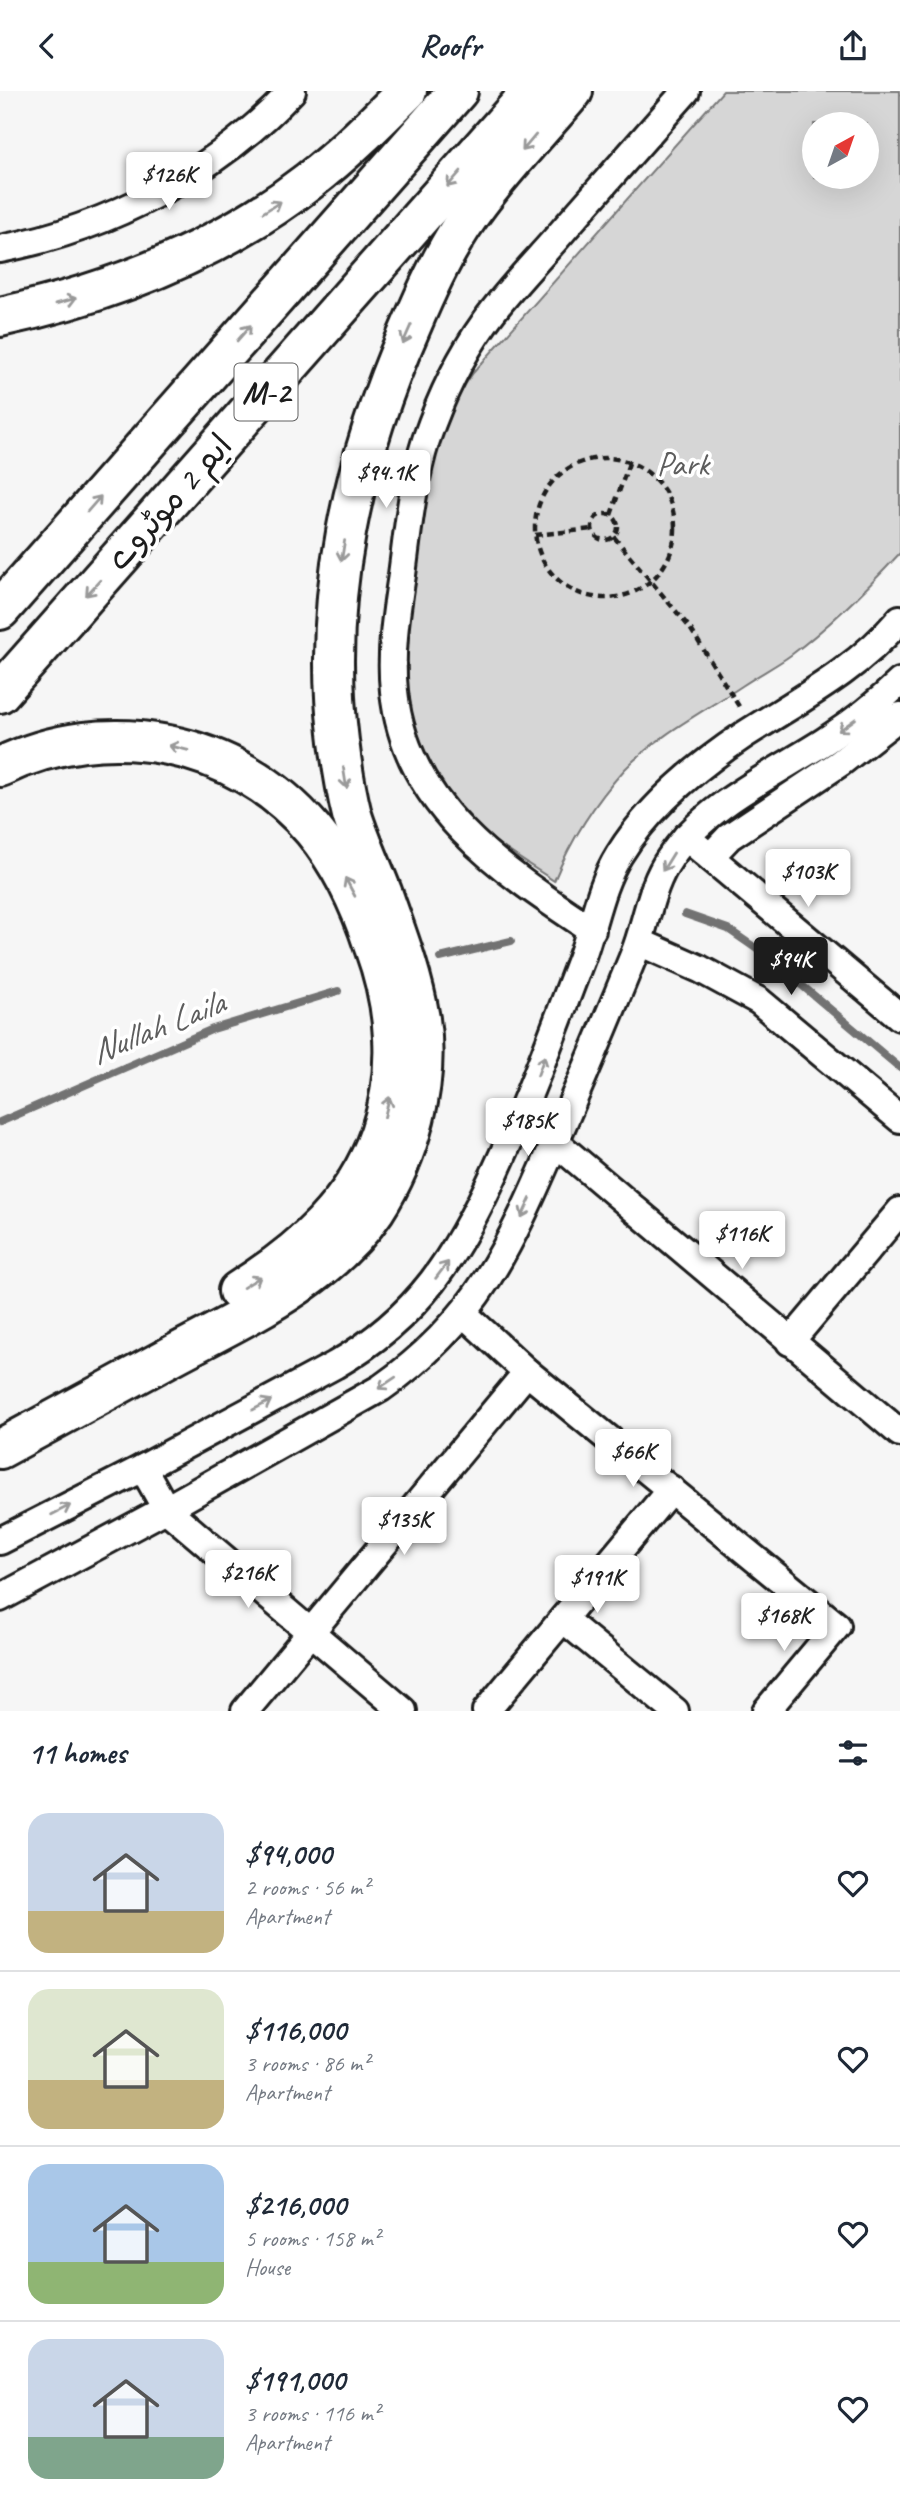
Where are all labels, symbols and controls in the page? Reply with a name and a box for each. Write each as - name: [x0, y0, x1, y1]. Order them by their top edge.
- text: Roofr: [419, 25, 481, 66]
- icon: back: [28, 27, 66, 65]
- icon: share: [834, 27, 872, 65]
- north arrow: [802, 112, 878, 189]
- map controls: [802, 112, 879, 189]
- one-way arrow: [521, 134, 537, 152]
- pin: $126K: [120, 152, 218, 212]
- text: $126K: [142, 160, 196, 189]
- one-way arrow: [446, 170, 462, 188]
- one-way arrow: [262, 199, 281, 214]
- one-way arrow: [55, 294, 77, 307]
- one-way arrow: [400, 323, 413, 344]
- one-way arrow: [236, 325, 252, 343]
- road number: M-2: [234, 363, 298, 421]
- street label: ایم 2 موٹروے: [97, 425, 244, 582]
- park label: Park: [657, 443, 711, 485]
- pin: $94.1K: [329, 451, 443, 510]
- text: $94.1K: [357, 458, 415, 487]
- one-way arrow: [86, 495, 102, 513]
- one-way arrow: [336, 539, 349, 562]
- one-way arrow: [84, 579, 101, 596]
- one-way arrow: [838, 718, 857, 732]
- one-way arrow: [168, 741, 191, 754]
- one-way arrow: [339, 766, 352, 788]
- pin: $103K: [759, 849, 857, 909]
- one-way arrow: [660, 852, 675, 871]
- text: $103K: [781, 857, 835, 886]
- one-way arrow: [343, 877, 356, 898]
- pin: $94K: [750, 937, 832, 997]
- text: $94K: [770, 945, 812, 974]
- water label: Nullah Laila: [84, 979, 233, 1074]
- one-way arrow: [536, 1055, 548, 1077]
- one-way arrow: [381, 1096, 394, 1118]
- pin: $185K: [479, 1098, 577, 1158]
- text: $185K: [502, 1106, 554, 1135]
- one-way arrow: [519, 1197, 532, 1218]
- pin: $116K: [693, 1211, 791, 1271]
- text: $116K: [715, 1219, 769, 1248]
- one-way arrow: [435, 1261, 449, 1280]
- one-way arrow: [242, 1274, 262, 1288]
- one-way arrow: [377, 1377, 397, 1391]
- one-way arrow: [251, 1398, 272, 1411]
- pin: $66K: [592, 1429, 674, 1489]
- text: $66K: [611, 1437, 655, 1466]
- pin: $135K: [355, 1497, 453, 1557]
- one-way arrow: [50, 1503, 71, 1517]
- text: $135K: [378, 1505, 430, 1534]
- pin: $216K: [199, 1551, 297, 1610]
- pin: $191K: [548, 1555, 646, 1615]
- text: $216K: [221, 1558, 275, 1587]
- text: $191K: [571, 1563, 623, 1592]
- pin: $168K: [735, 1593, 833, 1653]
- text: $168K: [757, 1601, 811, 1630]
- text: 11 homes: [28, 1734, 126, 1772]
- icon: filters: [834, 1734, 872, 1772]
- text: $94,000: [245, 1835, 332, 1873]
- icon: home: [84, 1841, 168, 1925]
- icon: heart: [834, 1864, 872, 1902]
- text: 2 rooms · 56 m²: [245, 1873, 369, 1902]
- text: Apartment: [245, 1902, 330, 1931]
- text: $116,000: [245, 2011, 346, 2049]
- icon: home: [84, 2017, 168, 2101]
- icon: heart: [834, 2040, 872, 2078]
- text: 3 rooms · 86 m²: [245, 2049, 369, 2078]
- text: Apartment: [245, 2078, 330, 2107]
- text: $216,000: [245, 2186, 346, 2224]
- icon: home: [84, 2192, 168, 2276]
- icon: heart: [834, 2215, 872, 2253]
- text: 5 rooms · 158 m²: [245, 2224, 380, 2253]
- text: House: [245, 2253, 290, 2282]
- text: $191,000: [245, 2361, 345, 2399]
- icon: home: [84, 2367, 168, 2451]
- icon: heart: [834, 2390, 872, 2428]
- text: 3 rooms · 116 m²: [245, 2399, 380, 2428]
- text: Apartment: [245, 2428, 330, 2457]

